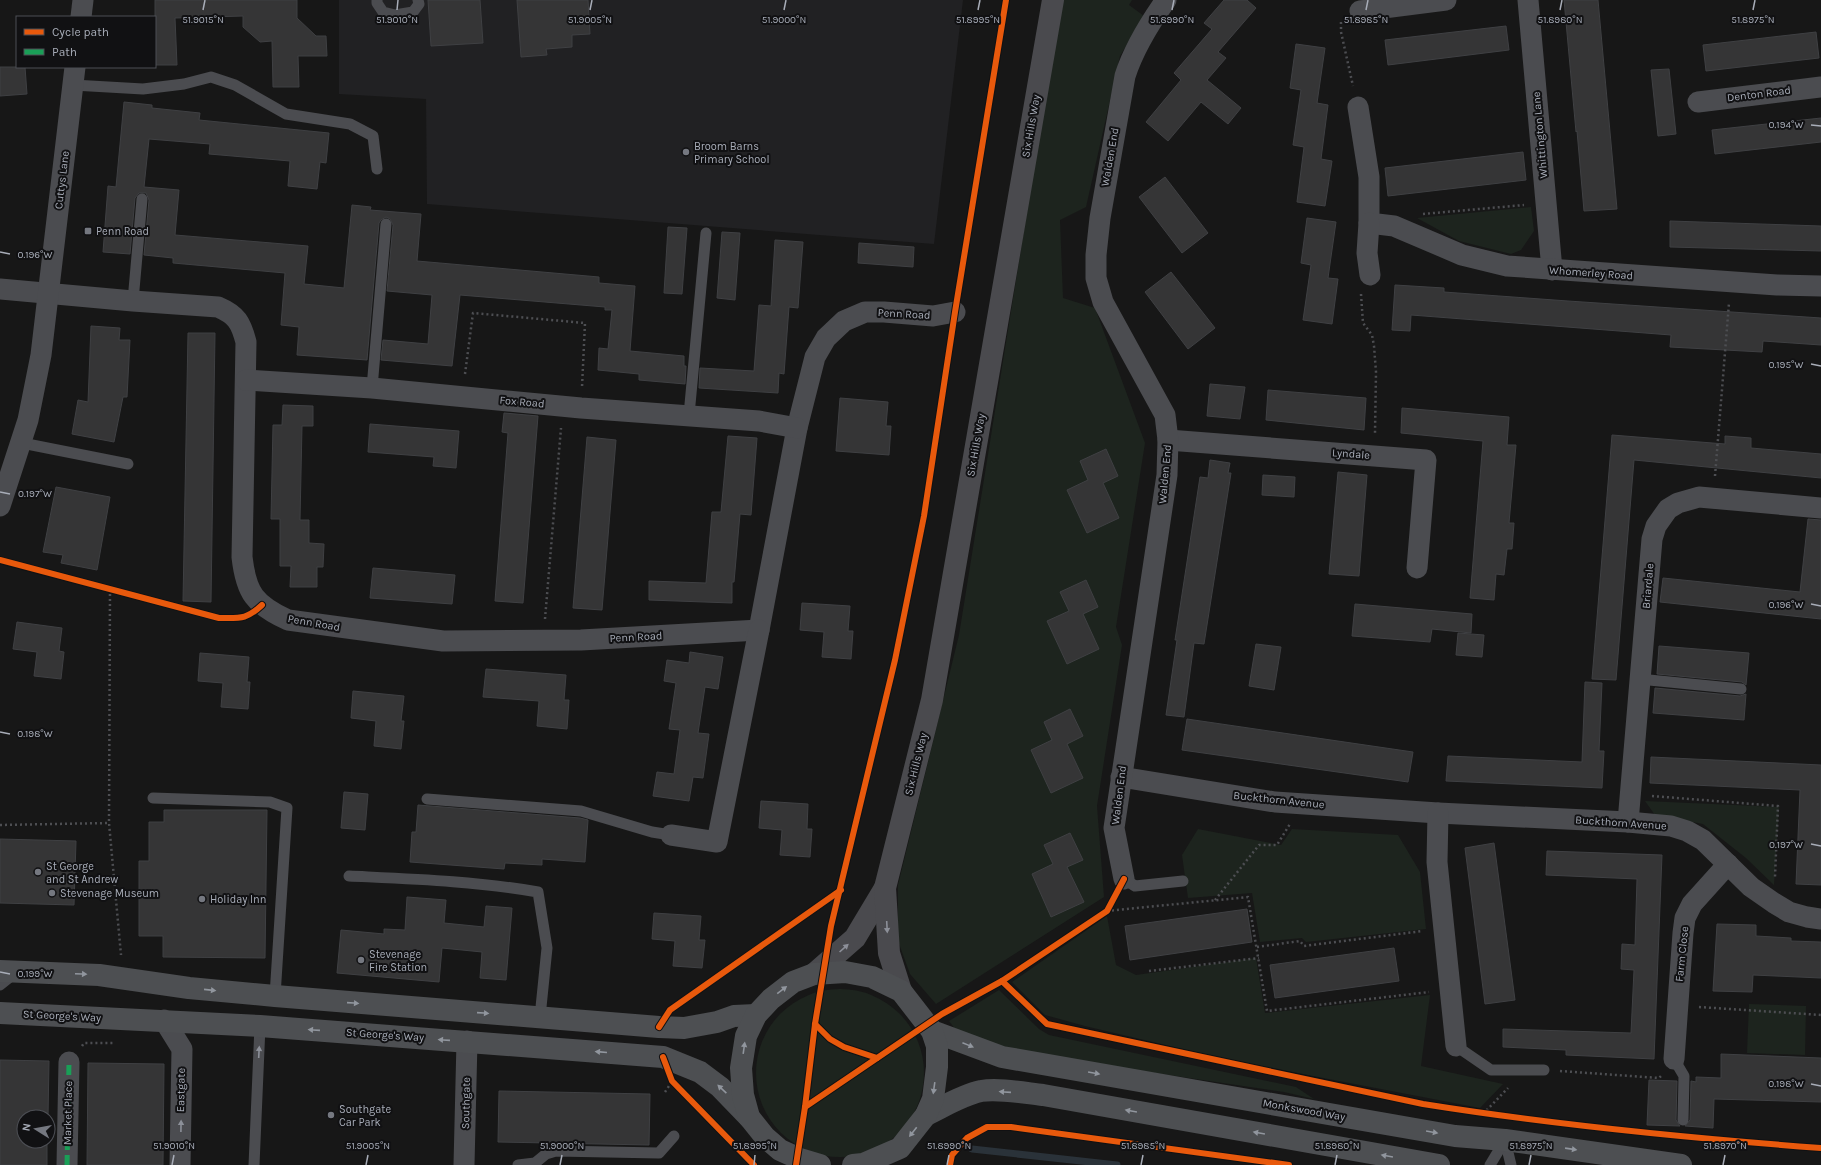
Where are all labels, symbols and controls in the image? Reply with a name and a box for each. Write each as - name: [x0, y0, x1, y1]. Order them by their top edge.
- text: 51.9015°N: [182, 14, 224, 26]
- text: 51.9010°N: [376, 14, 418, 26]
- text: 51.9005°N: [568, 14, 612, 26]
- text: 51.9000°N: [762, 14, 806, 26]
- text: 51.8995°N: [956, 14, 1000, 26]
- text: 51.8990°N: [1150, 14, 1194, 26]
- text: 51.8985°N: [1344, 14, 1388, 26]
- text: 51.8980°N: [1537, 14, 1583, 26]
- text: 51.8975°N: [1731, 14, 1775, 26]
- legend: [16, 16, 156, 68]
- text: Cycle path: [52, 25, 109, 39]
- text: Path: [52, 45, 77, 59]
- street label: Denton Road: [1726, 84, 1792, 104]
- street label: Whittington Lane: [1530, 91, 1550, 179]
- street label: Six Hills Way: [1019, 93, 1043, 159]
- text: 0.194°W: [1769, 119, 1803, 131]
- street label: Walden End: [1098, 127, 1122, 187]
- place label: Broom Barns Primary School: [694, 140, 769, 166]
- marker: Broom Barns Primary School: [681, 147, 691, 157]
- street label: Cuttys Lane: [52, 150, 72, 210]
- place label: Penn Road: [96, 225, 149, 238]
- marker: Penn Road: [83, 226, 93, 236]
- text: 0.196°W: [18, 249, 53, 261]
- street label: Whomerley Road: [1549, 264, 1633, 282]
- street label: Penn Road: [877, 306, 931, 322]
- text: 0.195°W: [1769, 359, 1803, 371]
- street label: Fox Road: [499, 394, 545, 410]
- street label: Six Hills Way: [964, 412, 988, 478]
- street label: Walden End: [1156, 444, 1174, 504]
- street label: Lyndale: [1332, 446, 1371, 462]
- text: 0.197°W: [18, 488, 52, 500]
- street label: Briardale: [1640, 562, 1656, 609]
- text: 0.196°W: [1769, 599, 1804, 611]
- street label: Penn Road: [287, 612, 341, 634]
- street label: Penn Road: [609, 629, 663, 645]
- text: 0.198°W: [17, 728, 53, 740]
- street label: Six Hills Way: [902, 731, 930, 797]
- street label: Walden End: [1109, 765, 1129, 825]
- street label: Buckthorn Avenue: [1233, 789, 1326, 811]
- street label: Buckthorn Avenue: [1575, 813, 1667, 833]
- text: 0.197°W: [1769, 839, 1803, 851]
- place label: St George and St Andrew: [46, 860, 118, 886]
- marker: St George and St Andrew: [33, 867, 43, 877]
- place label: Stevenage Museum: [60, 887, 159, 900]
- marker: Stevenage Museum: [47, 888, 57, 898]
- place label: Holiday Inn: [210, 893, 266, 906]
- marker: Holiday Inn: [197, 894, 207, 904]
- one-way arrow: [884, 921, 891, 933]
- street label: Farm Close: [1673, 925, 1691, 982]
- one-way arrow: [838, 943, 849, 952]
- place label: Stevenage Fire Station: [369, 948, 427, 974]
- marker: Stevenage Fire Station: [356, 955, 366, 965]
- text: 0.199°W: [18, 968, 53, 980]
- one-way arrow: [75, 971, 87, 978]
- one-way arrow: [777, 986, 788, 995]
- one-way arrow: [204, 987, 216, 993]
- one-way arrow: [347, 999, 359, 1006]
- street label: St George's Way: [23, 1007, 101, 1025]
- one-way arrow: [477, 1009, 489, 1016]
- street label: St George's Way: [345, 1026, 425, 1044]
- one-way arrow: [308, 1027, 320, 1034]
- one-way arrow: [438, 1036, 450, 1043]
- one-way arrow: [741, 1042, 747, 1054]
- one-way arrow: [962, 1043, 974, 1049]
- one-way arrow: [255, 1046, 262, 1058]
- one-way arrow: [595, 1049, 607, 1055]
- street label: Eastgate: [174, 1067, 188, 1112]
- one-way arrow: [1088, 1071, 1100, 1077]
- street label: Southgate: [459, 1076, 473, 1129]
- text: 0.198°W: [1768, 1078, 1804, 1090]
- street label: Market Place: [61, 1080, 75, 1145]
- one-way arrow: [931, 1082, 937, 1094]
- one-way arrow: [717, 1084, 727, 1094]
- one-way arrow: [999, 1088, 1011, 1095]
- street label: Monkswood Way: [1262, 1096, 1346, 1124]
- place label: Southgate Car Park: [339, 1103, 391, 1129]
- one-way arrow: [1125, 1108, 1137, 1114]
- north arrow: [16, 1109, 56, 1149]
- marker: Southgate Car Park: [326, 1110, 336, 1120]
- one-way arrow: [177, 1120, 184, 1132]
- text: N: [20, 1122, 34, 1132]
- one-way arrow: [909, 1127, 918, 1138]
- one-way arrow: [1253, 1130, 1265, 1136]
- one-way arrow: [1426, 1130, 1439, 1136]
- text: 51.9010°N: [153, 1140, 195, 1152]
- text: 51.9005°N: [346, 1140, 390, 1152]
- text: 51.9000°N: [540, 1140, 584, 1152]
- text: 51.8995°N: [733, 1140, 777, 1152]
- text: 51.8990°N: [927, 1140, 971, 1152]
- text: 51.8985°N: [1121, 1140, 1165, 1152]
- text: 51.8980°N: [1314, 1140, 1360, 1152]
- text: 51.8975°N: [1509, 1140, 1553, 1152]
- text: 51.8970°N: [1703, 1140, 1747, 1152]
- one-way arrow: [1565, 1146, 1578, 1152]
- one-way arrow: [1381, 1153, 1393, 1159]

